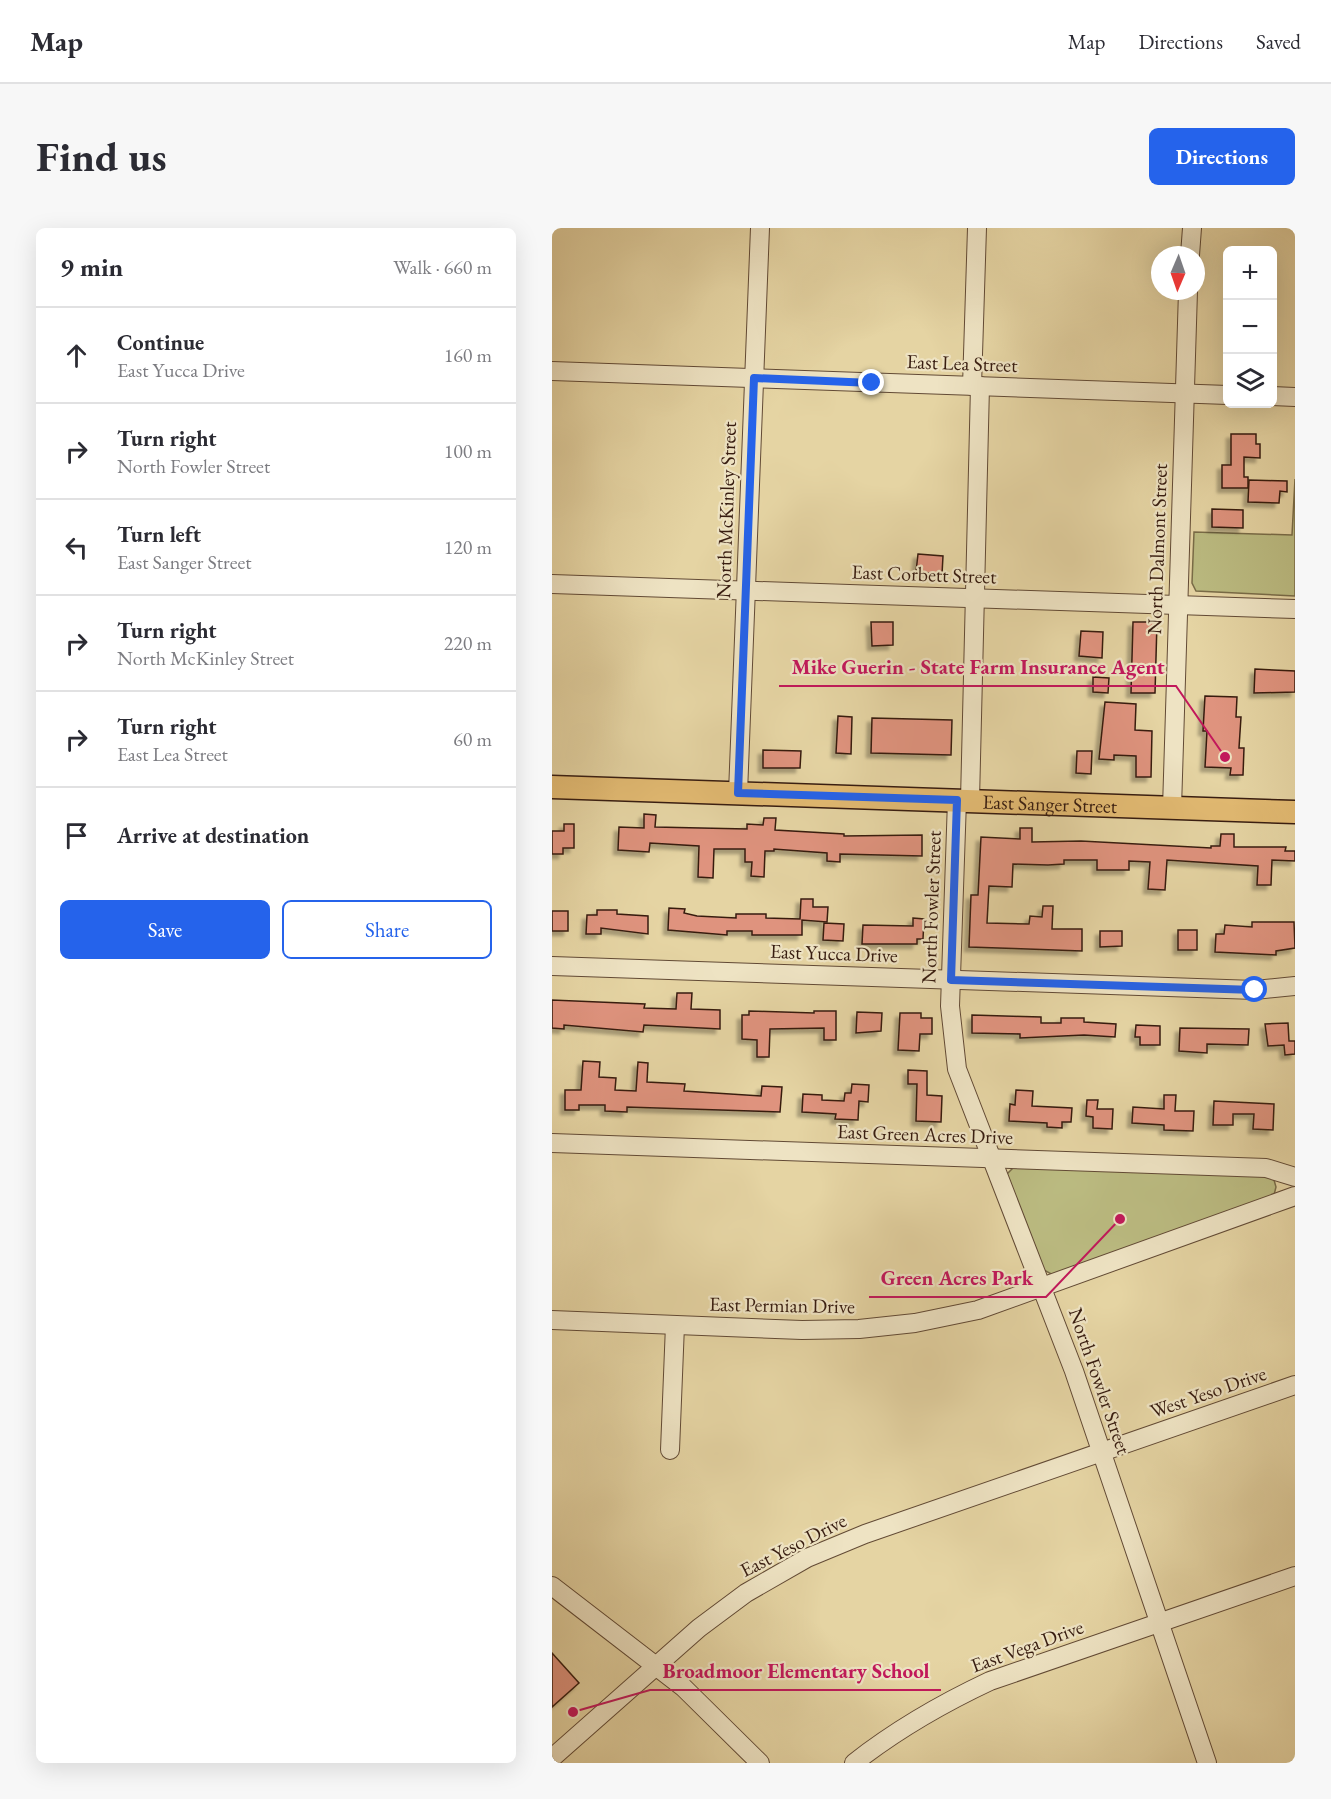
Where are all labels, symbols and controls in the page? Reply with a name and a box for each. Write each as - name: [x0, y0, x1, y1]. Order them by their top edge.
- text: Map: [30, 23, 83, 59]
- text: Map: [1068, 28, 1105, 55]
- text: Directions: [1138, 28, 1223, 55]
- text: Saved: [1256, 28, 1301, 55]
- button: Directions: [1149, 128, 1295, 185]
- text: Find us: [36, 129, 167, 184]
- north arrow: [1151, 246, 1205, 300]
- map controls: [1223, 246, 1277, 408]
- button: +: [1223, 246, 1277, 300]
- text: 9 min: [60, 250, 123, 284]
- text: Walk · 660 m: [393, 254, 492, 280]
- button: −: [1223, 300, 1277, 354]
- text: Continue: [117, 328, 204, 357]
- icon: ahead: [60, 339, 93, 372]
- text: 160 m: [444, 342, 492, 368]
- street label: East Lea Street: [906, 348, 1019, 378]
- button: layers: [1223, 354, 1277, 408]
- text: East Yucca Drive: [117, 357, 245, 383]
- route end: [858, 369, 884, 395]
- street label: North McKinley Street: [710, 420, 742, 599]
- text: Turn right: [117, 424, 216, 453]
- icon: right: [60, 435, 93, 468]
- text: 100 m: [444, 438, 492, 464]
- text: North Fowler Street: [117, 453, 270, 479]
- street label: North Dalmont Street: [1141, 462, 1173, 635]
- text: Turn left: [117, 520, 201, 549]
- icon: left: [60, 531, 93, 564]
- text: 120 m: [444, 534, 492, 560]
- text: East Sanger Street: [117, 549, 251, 575]
- street label: East Corbett Street: [851, 558, 998, 590]
- text: Turn right: [117, 616, 216, 645]
- icon: right: [60, 627, 93, 660]
- text: 220 m: [444, 630, 492, 656]
- text: North McKinley Street: [117, 645, 294, 671]
- callout: Mike Guerin - State Farm Insurance Agent: [779, 647, 1176, 686]
- text: Mike Guerin - State Farm Insurance Agent: [791, 653, 1165, 680]
- text: Turn right: [117, 712, 216, 741]
- icon: right: [60, 723, 93, 756]
- text: 60 m: [453, 726, 492, 752]
- text: East Lea Street: [117, 741, 228, 767]
- street label: East Sanger Street: [982, 788, 1118, 819]
- icon: arrive: [60, 819, 93, 852]
- text: Arrive at destination: [117, 821, 309, 850]
- street label: North Fowler Street: [915, 829, 947, 984]
- button: Save: [60, 900, 270, 959]
- button: Share: [282, 900, 492, 959]
- street label: East Yucca Drive: [770, 938, 899, 968]
- route start: [1241, 976, 1267, 1002]
- street label: East Green Acres Drive: [837, 1118, 1014, 1150]
- callout: Green Acres Park: [869, 1258, 1046, 1297]
- text: Green Acres Park: [881, 1264, 1034, 1291]
- street label: East Permian Drive: [709, 1291, 855, 1319]
- street label: North Fowler Street: [1063, 1304, 1137, 1458]
- street label: West Yeso Drive: [1146, 1360, 1270, 1424]
- street label: East Yeso Drive: [735, 1507, 851, 1583]
- street label: East Vega Drive: [967, 1614, 1087, 1678]
- callout: Broadmoor Elementary School: [650, 1651, 941, 1690]
- text: Broadmoor Elementary School: [663, 1657, 929, 1684]

